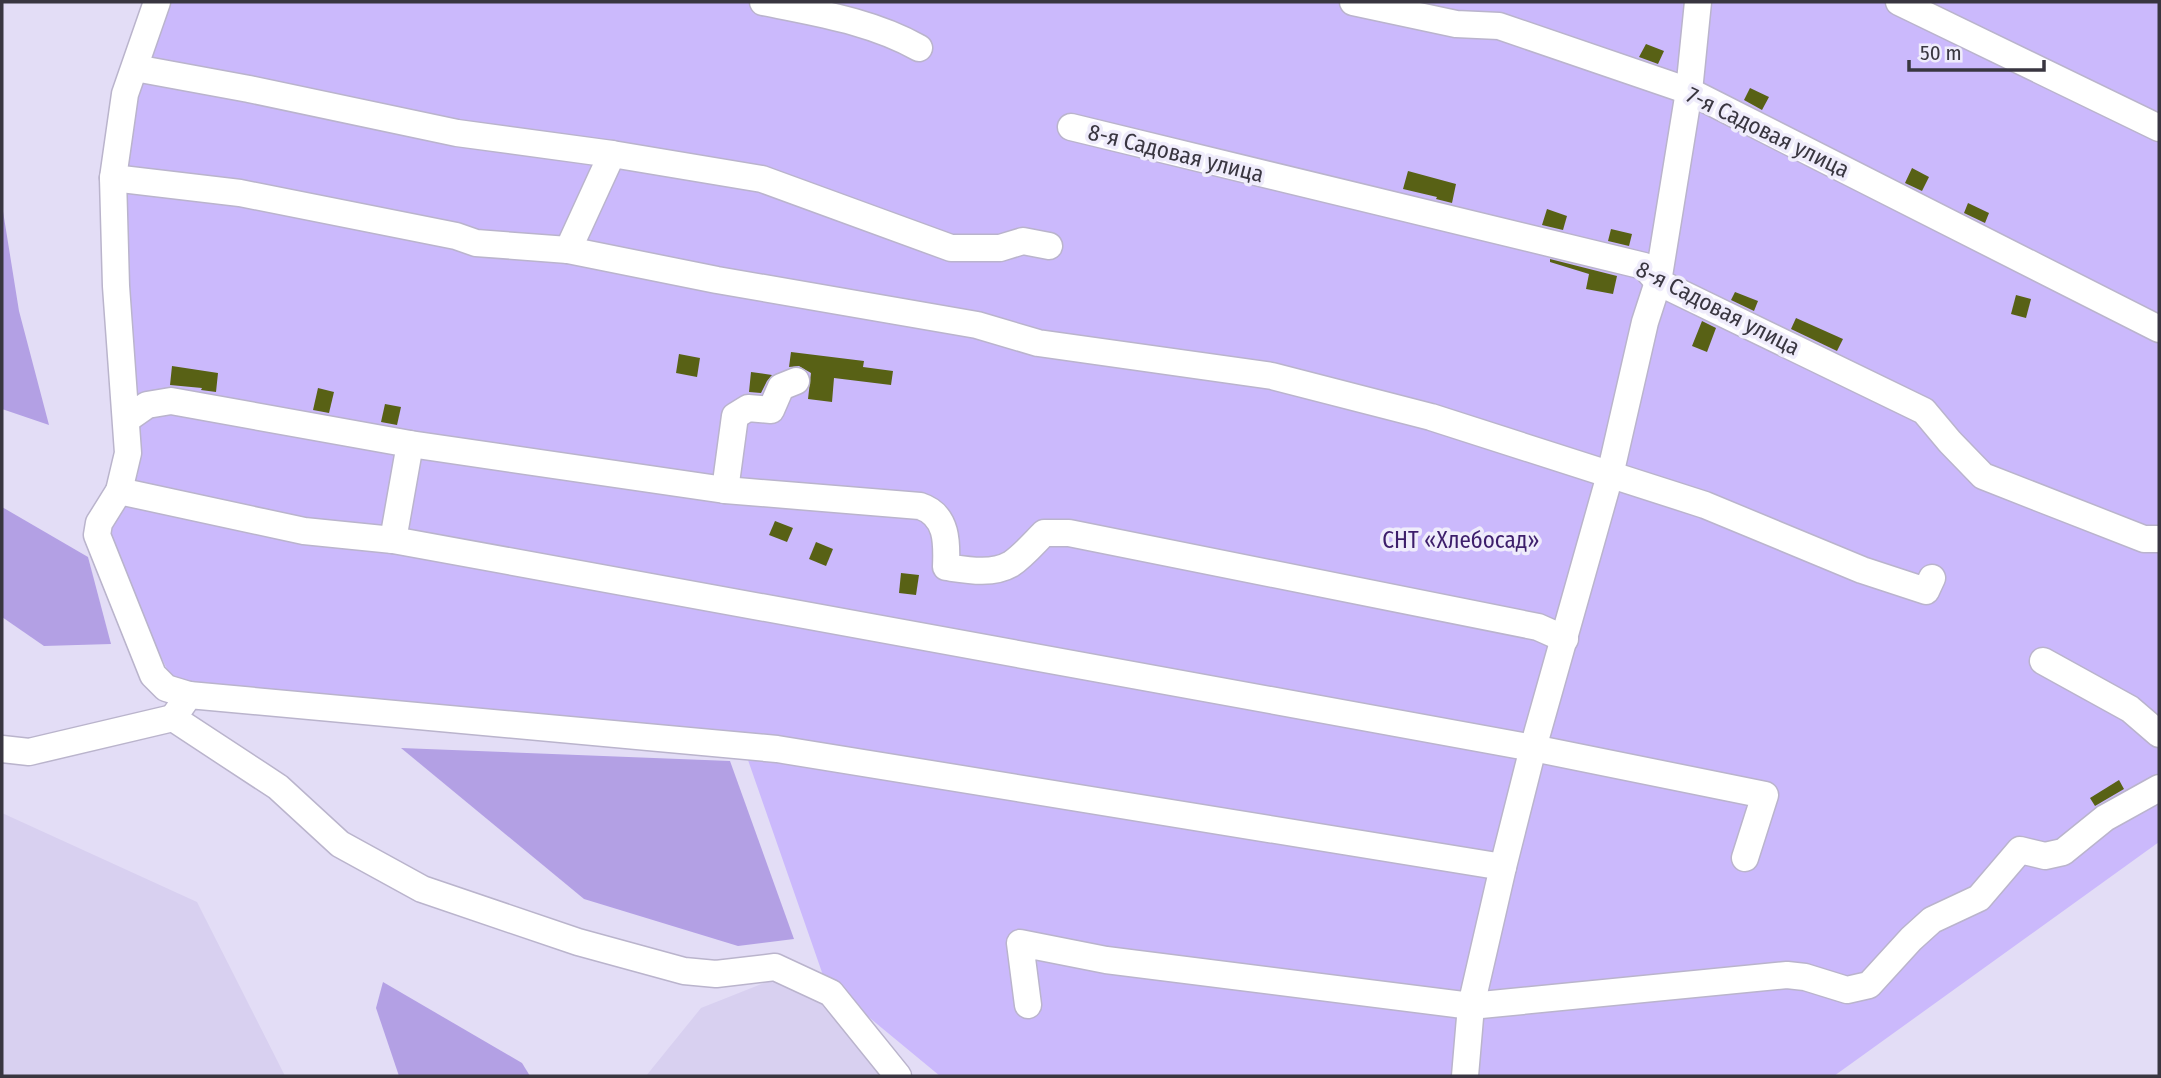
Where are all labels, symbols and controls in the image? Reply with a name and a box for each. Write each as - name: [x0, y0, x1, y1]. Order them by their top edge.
- scale bar: [1909, 28, 2044, 72]
- text: 50 m: [1920, 40, 1962, 66]
- street label: 7-я Садовая улица: [1682, 80, 1854, 184]
- street label: 8-я Садовая улица: [1085, 118, 1267, 188]
- street label: 8-я Садовая улица: [1631, 255, 1805, 361]
- park label: СНТ «Хлебосад»: [1382, 526, 1540, 554]

